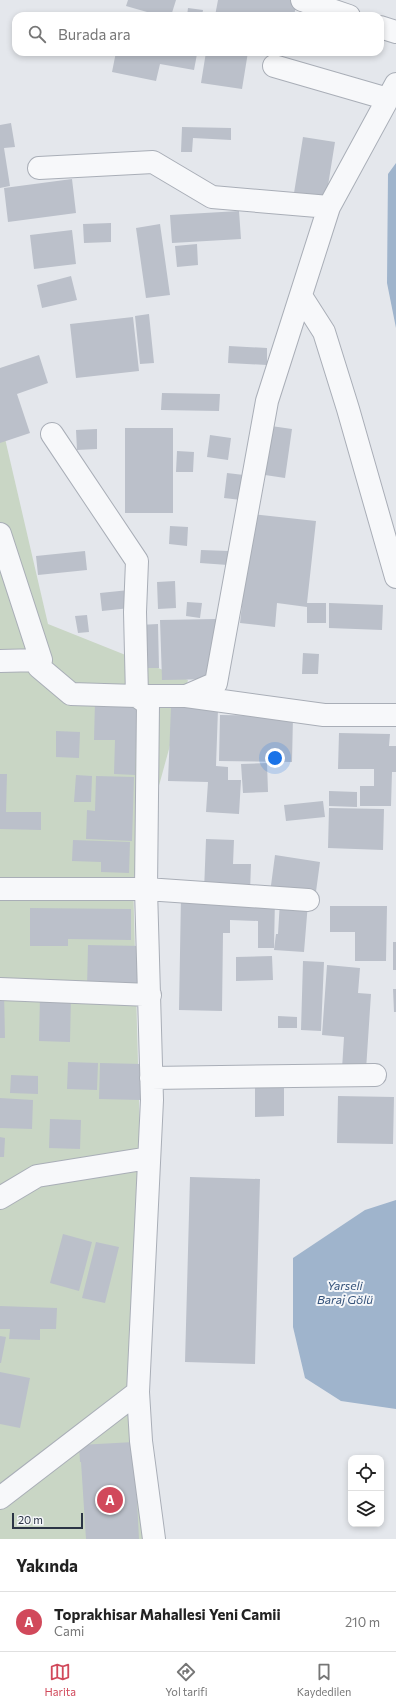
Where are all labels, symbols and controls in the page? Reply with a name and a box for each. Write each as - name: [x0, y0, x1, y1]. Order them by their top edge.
- search box: [12, 12, 384, 56]
- icon: search: [26, 23, 48, 45]
- text: Burada ara: [58, 25, 131, 43]
- your location: [265, 748, 285, 768]
- water label: Yarseli Baraj Gölü: [317, 1278, 373, 1306]
- map controls: [348, 1455, 384, 1527]
- button: locate: [348, 1455, 384, 1491]
- pin: A: [97, 1485, 123, 1515]
- button: layers: [348, 1491, 384, 1527]
- scale bar: [12, 1511, 83, 1530]
- text: 20 m: [18, 1513, 43, 1526]
- text: Yakında: [16, 1555, 78, 1576]
- text: Toprakhisar Mahallesi Yeni Camii: [54, 1605, 281, 1623]
- text: A: [24, 1614, 34, 1630]
- text: 210 m: [345, 1614, 380, 1630]
- text: Cami: [54, 1623, 84, 1639]
- tab: Harita: [45, 1661, 76, 1698]
- tab: Yol tarifi: [165, 1661, 207, 1698]
- tab: Kaydedilen: [297, 1661, 351, 1698]

